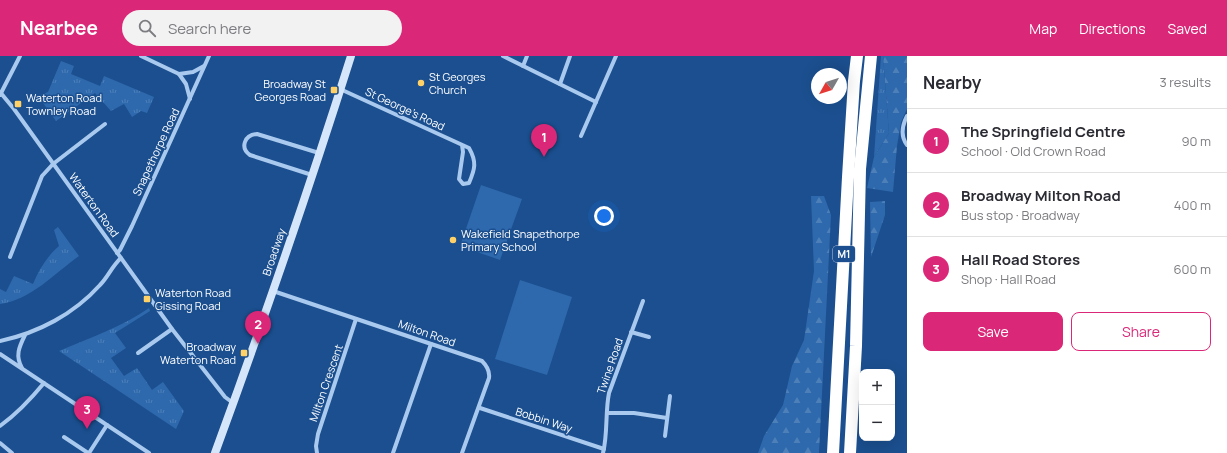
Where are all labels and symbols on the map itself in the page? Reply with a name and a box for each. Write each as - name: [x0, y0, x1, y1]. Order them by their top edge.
- north arrow: [811, 68, 847, 104]
- place label: St Georges Church: [429, 69, 486, 97]
- place label: Broadway St Georges Road: [255, 76, 326, 104]
- marker: St Georges Church: [416, 78, 426, 88]
- street label: St George's Road: [363, 83, 448, 134]
- marker: Broadway St Georges Road: [329, 85, 339, 95]
- place label: Waterton Road Townley Road: [26, 90, 102, 118]
- marker: Waterton Road Townley Road: [13, 99, 23, 109]
- street label: Snapethorpe Road: [129, 106, 182, 198]
- pin: 1: [531, 124, 557, 157]
- street label: Waterton Road: [66, 170, 123, 240]
- your location: [594, 206, 614, 226]
- street label: Broadway: [258, 226, 289, 278]
- place label: Wakefield Snapethorpe Primary School: [461, 226, 580, 254]
- marker: Wakefield Snapethorpe Primary School: [448, 235, 458, 245]
- road number: M1: [833, 246, 855, 262]
- place label: Waterton Road Gissing Road: [155, 285, 231, 313]
- marker: Waterton Road Gissing Road: [142, 294, 152, 304]
- pin: 2: [245, 311, 271, 344]
- street label: Milton Road: [396, 316, 458, 349]
- street label: Twine Road: [593, 336, 626, 396]
- place label: Broadway Waterton Road: [160, 339, 236, 367]
- street label: Milton Crescent: [305, 342, 346, 424]
- marker: Broadway Waterton Road: [239, 348, 249, 358]
- pin: 3: [74, 396, 100, 429]
- street label: Bobbin Way: [514, 403, 575, 436]

